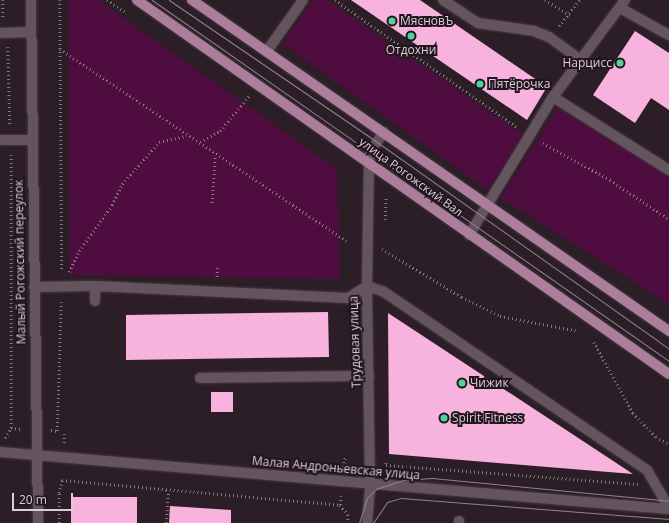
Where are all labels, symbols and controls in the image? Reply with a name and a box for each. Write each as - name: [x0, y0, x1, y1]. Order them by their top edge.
- place label: МясновЪ: [400, 14, 453, 28]
- marker: МясновЪ: [387, 16, 397, 26]
- marker: Отдохни: [406, 31, 416, 41]
- place label: Отдохни: [386, 43, 436, 57]
- place label: Нарцисс: [563, 56, 612, 70]
- marker: Нарцисс: [615, 58, 625, 68]
- place label: Пятёрочка: [488, 77, 550, 91]
- marker: Пятёрочка: [475, 79, 485, 89]
- street label: улица Рогожский Вал: [356, 134, 466, 220]
- street label: Малый Рогожский переулок: [11, 179, 29, 345]
- street label: Трудовая улица: [346, 296, 364, 388]
- place label: Чижик: [470, 376, 509, 390]
- marker: Чижик: [457, 378, 467, 388]
- place label: Spirit Fitness: [452, 411, 523, 425]
- marker: Spirit Fitness: [439, 413, 449, 423]
- street label: Малая Андроньевская улица: [251, 453, 421, 483]
- scale bar: [14, 485, 75, 511]
- text: 20 m: [19, 491, 47, 508]

